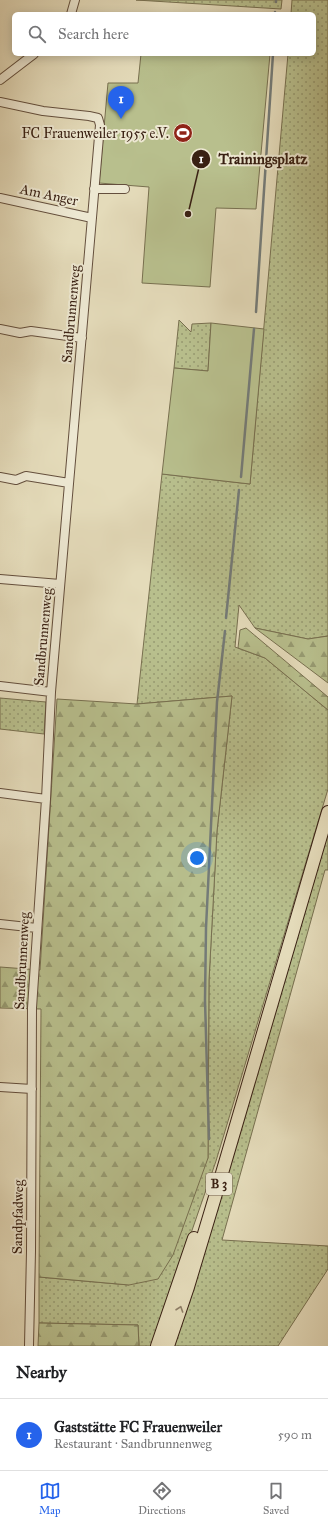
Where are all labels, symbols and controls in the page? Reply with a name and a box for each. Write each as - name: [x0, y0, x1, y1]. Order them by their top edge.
- search box: [12, 12, 316, 56]
- icon: search: [26, 23, 48, 45]
- text: Search here: [58, 25, 129, 43]
- pin: 1: [108, 86, 134, 119]
- sports icon: FC Frauenweiler 1955 e.V.: [172, 122, 194, 144]
- place label: FC Frauenweiler 1955 e.V.: [21, 125, 169, 142]
- callout: Trainingsplatz: [191, 145, 316, 172]
- text: Trainingsplatz: [218, 150, 307, 169]
- text: 1: [199, 152, 204, 166]
- street label: Am Anger: [17, 180, 80, 210]
- street label: Sandbrunnenweg: [58, 264, 84, 364]
- street label: Sandbrunnenweg: [30, 587, 56, 687]
- your location: [187, 848, 207, 868]
- street label: Sandbrunnenweg: [11, 911, 33, 1010]
- road number: B 3: [206, 1173, 232, 1195]
- street label: Sandpfadweg: [9, 1179, 27, 1254]
- one-way arrow: [176, 1306, 184, 1313]
- text: Nearby: [16, 1362, 67, 1383]
- text: Gaststätte FC Frauenweiler: [54, 1418, 222, 1436]
- text: 1: [26, 1427, 32, 1443]
- text: 590 m: [278, 1427, 312, 1443]
- text: Restaurant · Sandbrunnenweg: [54, 1436, 212, 1452]
- tab: Map: [39, 1480, 61, 1517]
- tab: Directions: [138, 1480, 186, 1517]
- tab: Saved: [263, 1480, 289, 1517]

